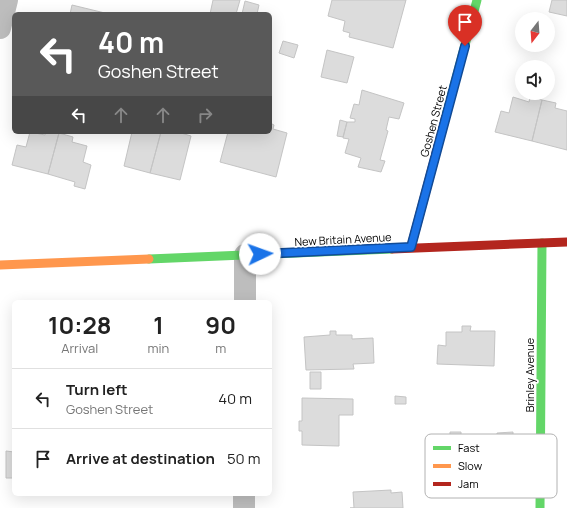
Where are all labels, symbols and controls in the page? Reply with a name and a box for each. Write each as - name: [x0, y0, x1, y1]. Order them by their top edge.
- pin: [448, 5, 482, 46]
- icon: arrive: [454, 11, 476, 33]
- north arrow: [515, 12, 555, 52]
- map controls: [515, 12, 555, 100]
- text: 40 m: [98, 23, 164, 61]
- icon: left: [32, 28, 84, 80]
- text: Goshen Street: [98, 59, 219, 83]
- button: sound: [515, 60, 555, 100]
- street label: Goshen Street: [416, 83, 450, 159]
- icon: left: [68, 104, 90, 126]
- icon: ahead: [110, 104, 132, 126]
- icon: ahead: [152, 104, 174, 126]
- icon: right: [194, 104, 216, 126]
- street label: New Britain Avenue: [294, 229, 392, 249]
- position arrow: [239, 233, 281, 275]
- text: 10:28: [48, 308, 112, 341]
- text: 1: [153, 308, 164, 341]
- text: 90: [205, 308, 236, 341]
- street label: Brinley Avenue: [522, 337, 537, 412]
- text: Arrival: [61, 339, 98, 357]
- text: min: [148, 339, 169, 357]
- text: m: [215, 339, 226, 357]
- text: Turn left: [66, 379, 128, 400]
- icon: left: [32, 388, 54, 410]
- text: 40 m: [218, 388, 252, 409]
- text: Goshen Street: [66, 400, 153, 418]
- legend: [425, 434, 557, 498]
- text: Fast: [458, 440, 480, 455]
- icon: arrive: [32, 448, 54, 470]
- text: Arrive at destination: [66, 448, 215, 469]
- text: 50 m: [227, 448, 260, 469]
- text: Slow: [458, 458, 483, 473]
- text: Jam: [458, 476, 479, 491]

